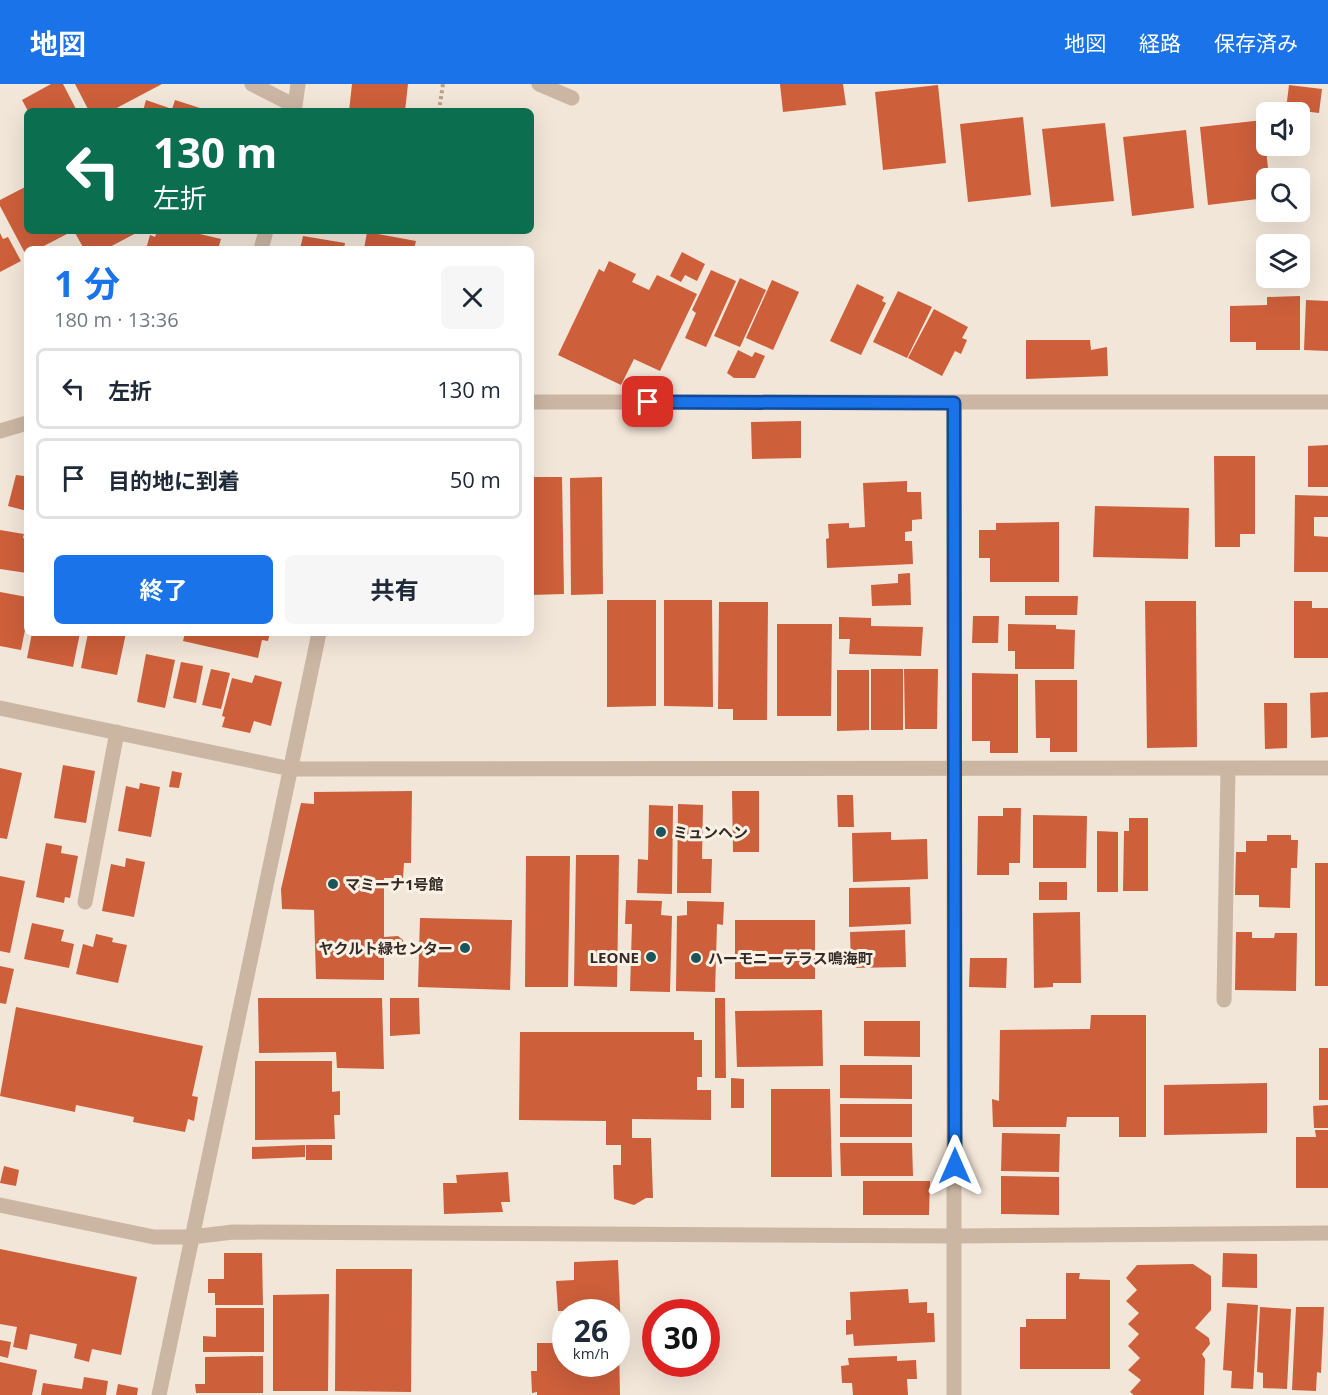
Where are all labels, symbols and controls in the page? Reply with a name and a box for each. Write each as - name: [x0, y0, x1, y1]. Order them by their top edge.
- text: 地図: [30, 24, 86, 62]
- text: 地図: [1064, 29, 1106, 57]
- text: 経路: [1139, 29, 1181, 57]
- text: 保存済み: [1214, 29, 1298, 57]
- map controls: [1256, 102, 1310, 288]
- button: sound: [1256, 102, 1310, 156]
- text: 130 m: [153, 123, 277, 180]
- icon: left: [54, 132, 132, 210]
- button: search: [1256, 168, 1310, 222]
- text: 左折: [153, 179, 207, 216]
- button: layers: [1256, 234, 1310, 288]
- text: 1 分: [54, 259, 120, 308]
- button: close: [441, 266, 504, 329]
- text: 180 m · 13:36: [54, 306, 179, 333]
- icon: left: [57, 372, 90, 405]
- text: 130 m: [437, 374, 501, 404]
- text: 左折: [108, 375, 152, 405]
- pin: [622, 376, 673, 427]
- icon: arrive: [631, 385, 664, 418]
- icon: arrive: [57, 462, 90, 495]
- text: 50 m: [450, 464, 501, 494]
- text: 目的地に到着: [108, 465, 240, 495]
- button: 終了: [54, 555, 273, 624]
- button: 共有: [285, 555, 504, 624]
- place label: ミュンヘン: [673, 822, 748, 842]
- marker: ミュンヘン: [654, 825, 668, 839]
- place label: マミーナ1号館: [345, 874, 444, 894]
- marker: マミーナ1号館: [326, 877, 340, 891]
- place label: ヤクルト緑センター: [318, 938, 453, 958]
- marker: ヤクルト緑センター: [458, 941, 472, 955]
- place label: LEONE: [590, 947, 639, 967]
- place label: ハーモニーテラス鳴海町: [708, 948, 873, 968]
- marker: LEONE: [644, 950, 658, 964]
- marker: ハーモニーテラス鳴海町: [689, 951, 703, 965]
- position arrow: [923, 1134, 987, 1198]
- speed limit sign: 30: [642, 1299, 720, 1377]
- text: 26: [574, 1310, 608, 1351]
- text: km/h: [573, 1343, 609, 1363]

